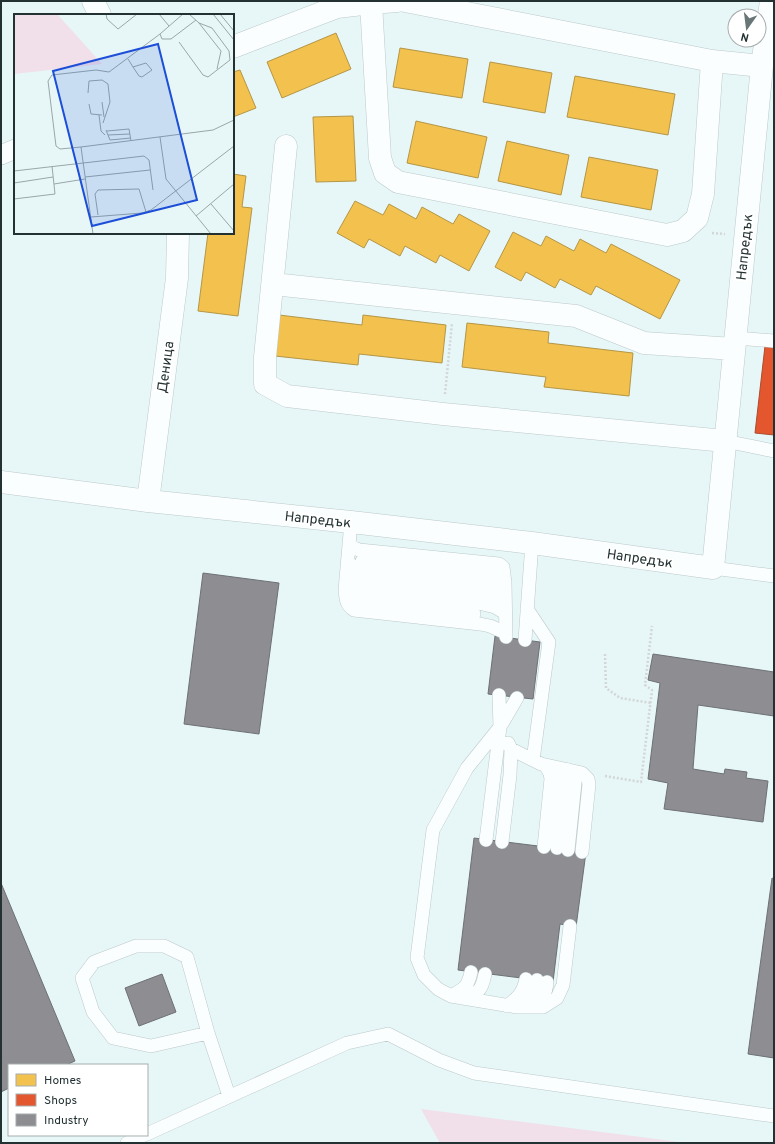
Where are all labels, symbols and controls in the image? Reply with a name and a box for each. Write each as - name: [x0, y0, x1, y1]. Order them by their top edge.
- north arrow: [727, 8, 767, 48]
- inset map: [14, 14, 234, 234]
- text: N: [739, 29, 750, 44]
- street label: Напредък: [734, 213, 757, 281]
- street label: Деница: [154, 340, 179, 394]
- street label: Напредък: [284, 509, 352, 532]
- street label: Напредък: [606, 546, 674, 573]
- legend: [8, 1064, 148, 1136]
- text: Homes: [44, 1073, 81, 1089]
- text: Shops: [44, 1093, 77, 1109]
- text: Industry: [44, 1113, 89, 1129]

